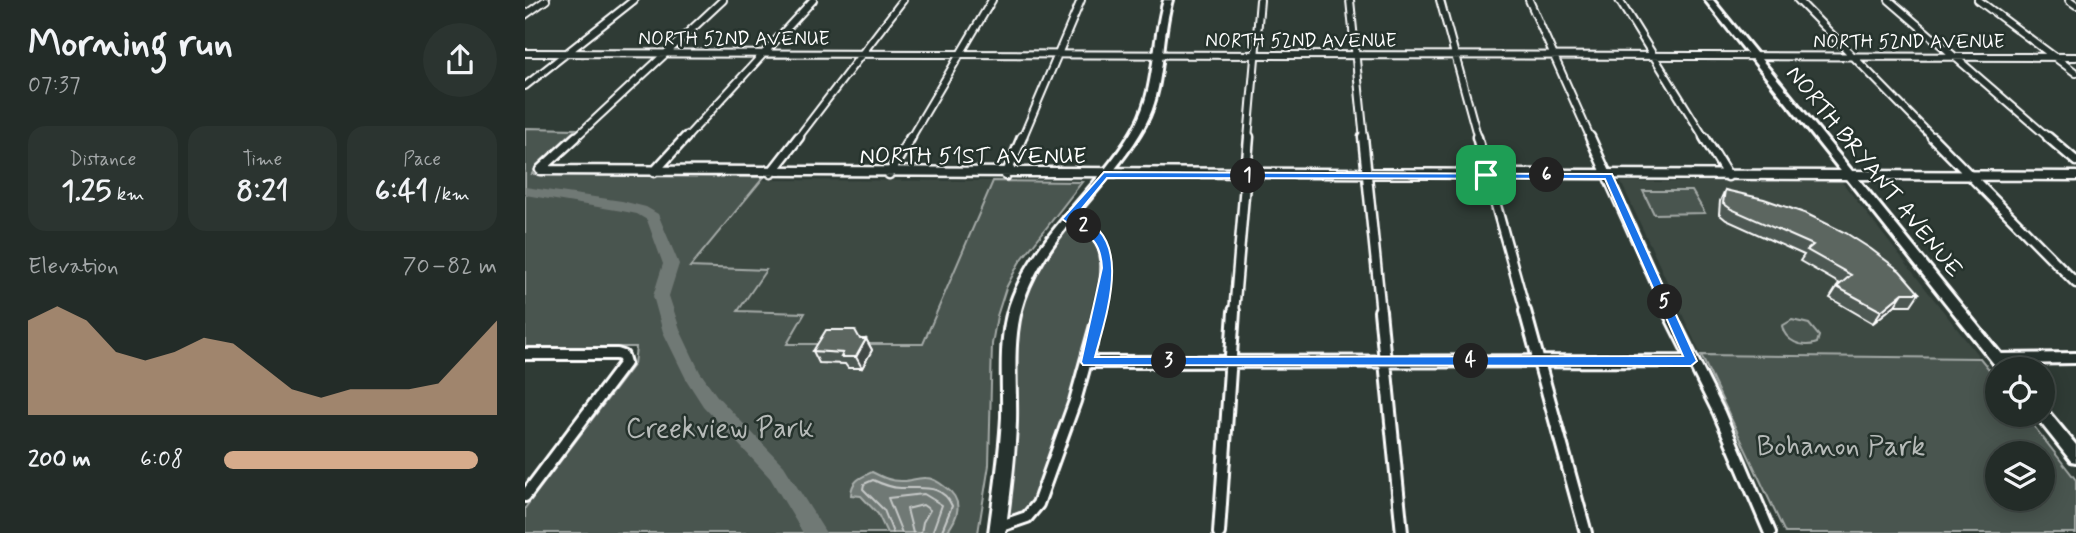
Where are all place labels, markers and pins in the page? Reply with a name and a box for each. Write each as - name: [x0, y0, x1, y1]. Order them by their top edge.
- pin: [1456, 145, 1516, 205]
- pin: 1: [1231, 158, 1265, 194]
- pin: 6: [1529, 158, 1565, 192]
- pin: 2: [1067, 208, 1101, 244]
- pin: 5: [1647, 284, 1683, 320]
- pin: 3: [1151, 344, 1187, 378]
- pin: 4: [1453, 344, 1489, 378]

